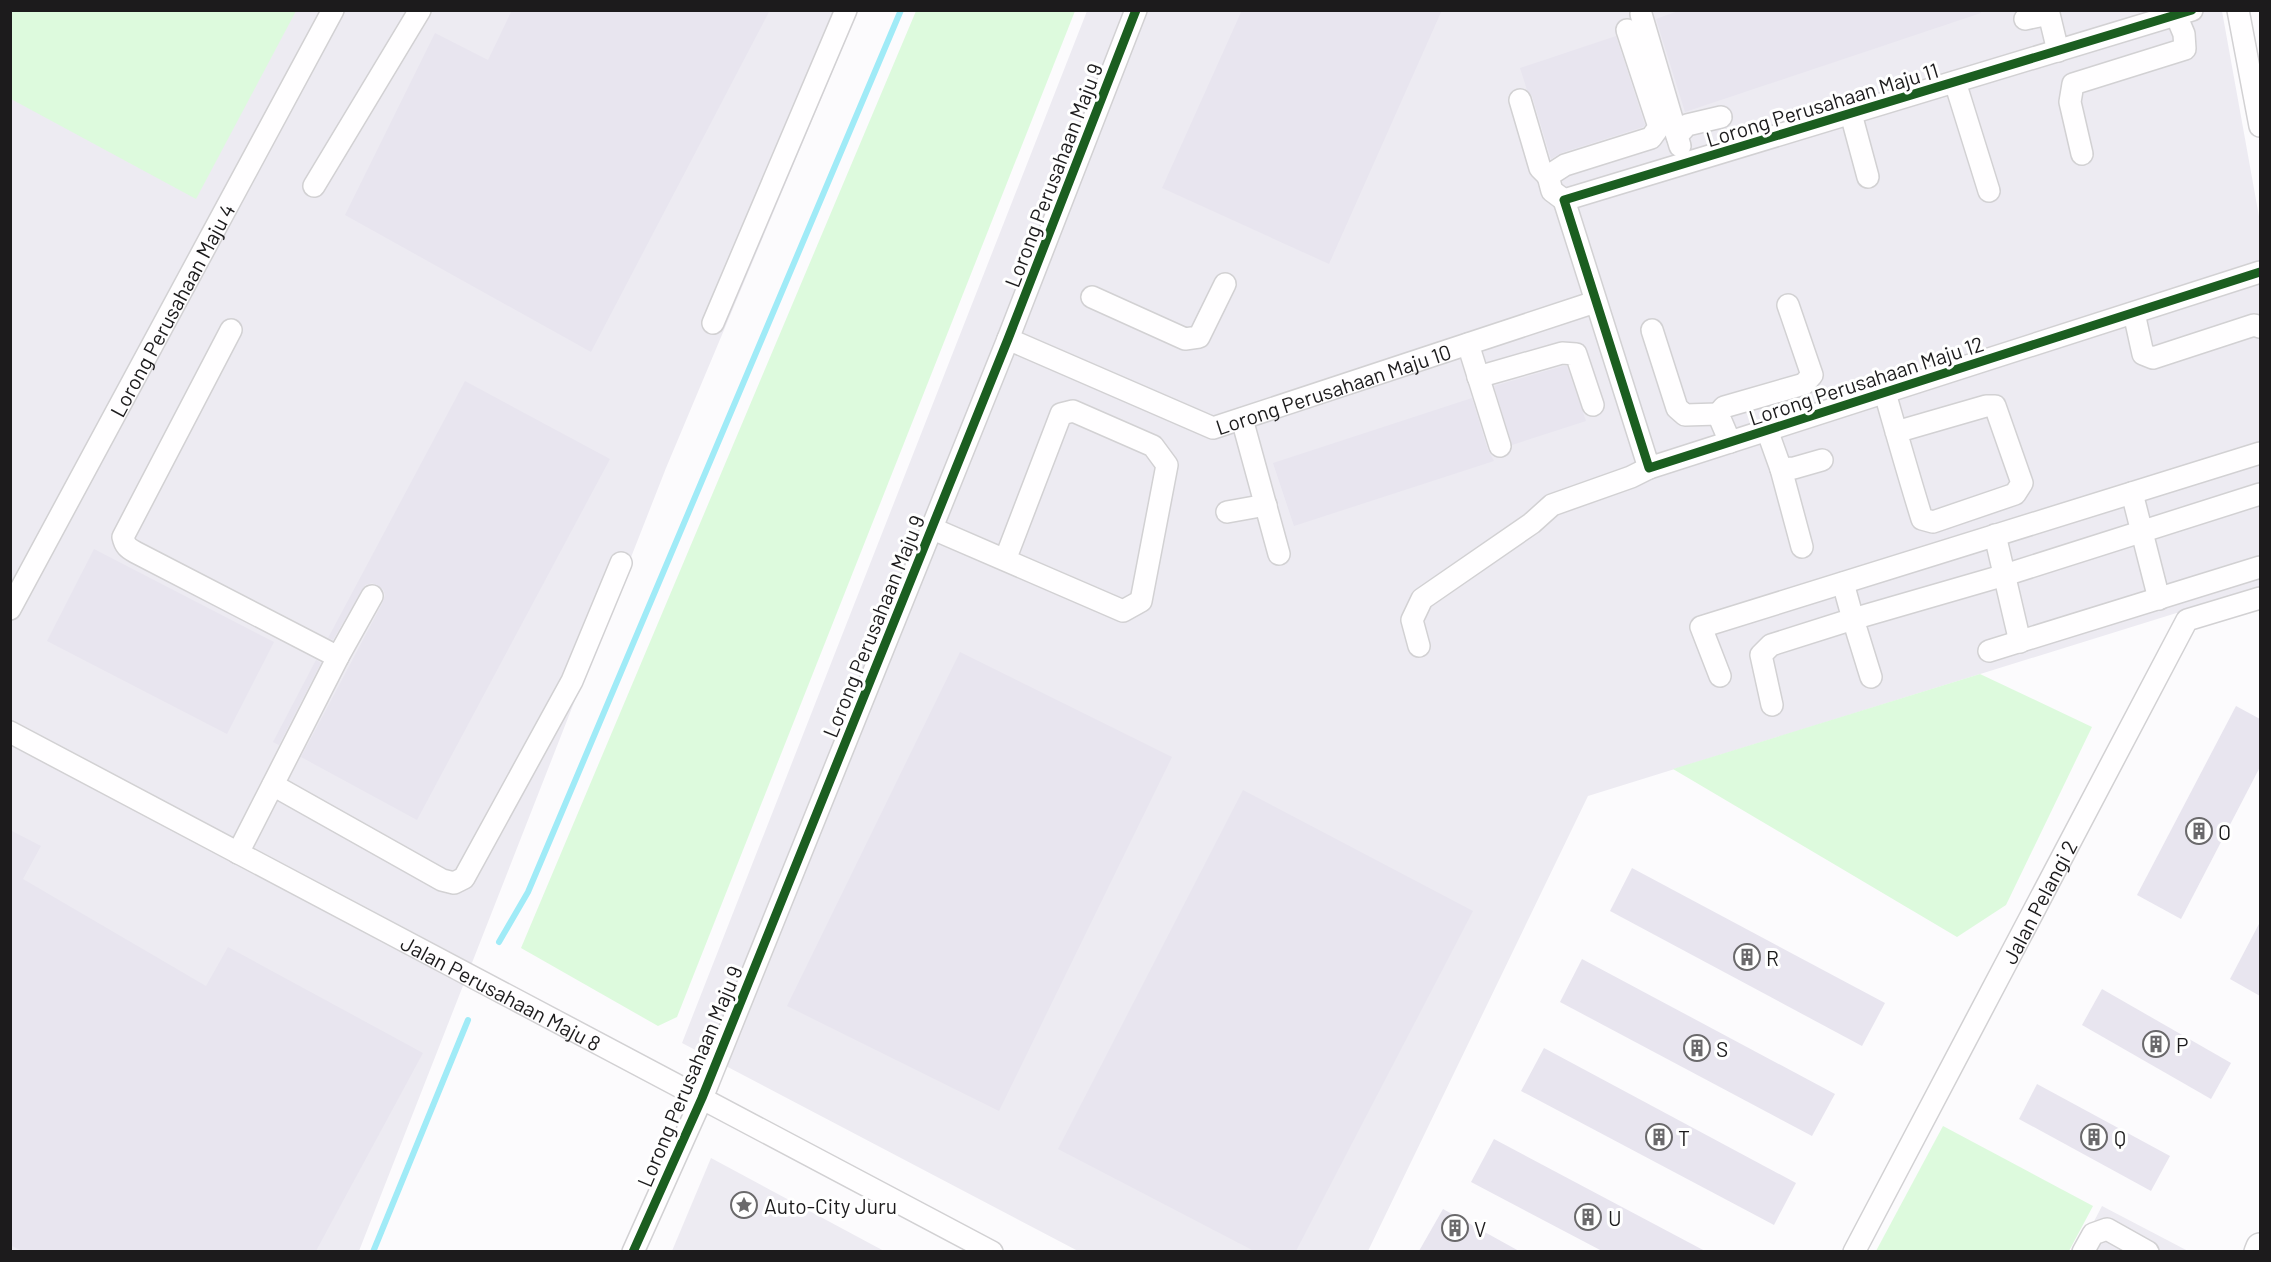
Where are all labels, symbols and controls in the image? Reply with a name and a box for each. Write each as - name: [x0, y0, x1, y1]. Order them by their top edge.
- street label: Lorong Perusahaan Maju 11: [1703, 57, 1941, 151]
- street label: Lorong Perusahaan Maju 9: [999, 60, 1107, 290]
- street label: Lorong Perusahaan Maju 4: [104, 199, 239, 421]
- street label: Lorong Perusahaan Maju 12: [1745, 330, 1987, 430]
- street label: Lorong Perusahaan Maju 10: [1212, 338, 1454, 439]
- street label: Lorong Perusahaan Maju 9: [817, 511, 929, 741]
- building icon: O: [2184, 816, 2214, 846]
- place label: O: [2218, 819, 2231, 844]
- street label: Jalan Pelangi 2: [1996, 836, 2081, 968]
- street label: Jalan Perusahaan Maju 8: [397, 929, 606, 1055]
- building icon: R: [1732, 942, 1762, 972]
- place label: R: [1766, 945, 1779, 970]
- street label: Lorong Perusahaan Maju 9: [631, 962, 747, 1190]
- building icon: P: [2141, 1029, 2171, 1059]
- place label: P: [2176, 1032, 2188, 1057]
- building icon: S: [1682, 1033, 1712, 1063]
- place label: S: [1716, 1036, 1728, 1061]
- building icon: T: [1644, 1122, 1674, 1152]
- building icon: Q: [2079, 1122, 2109, 1152]
- place label: T: [1678, 1125, 1690, 1150]
- place label: Q: [2114, 1125, 2126, 1150]
- place icon: Auto-City Juru: [729, 1190, 759, 1220]
- place label: Auto-City Juru: [764, 1193, 897, 1218]
- building icon: U: [1573, 1202, 1603, 1232]
- place label: U: [1608, 1205, 1622, 1230]
- building icon: V: [1440, 1213, 1470, 1243]
- place label: V: [1474, 1216, 1486, 1241]

